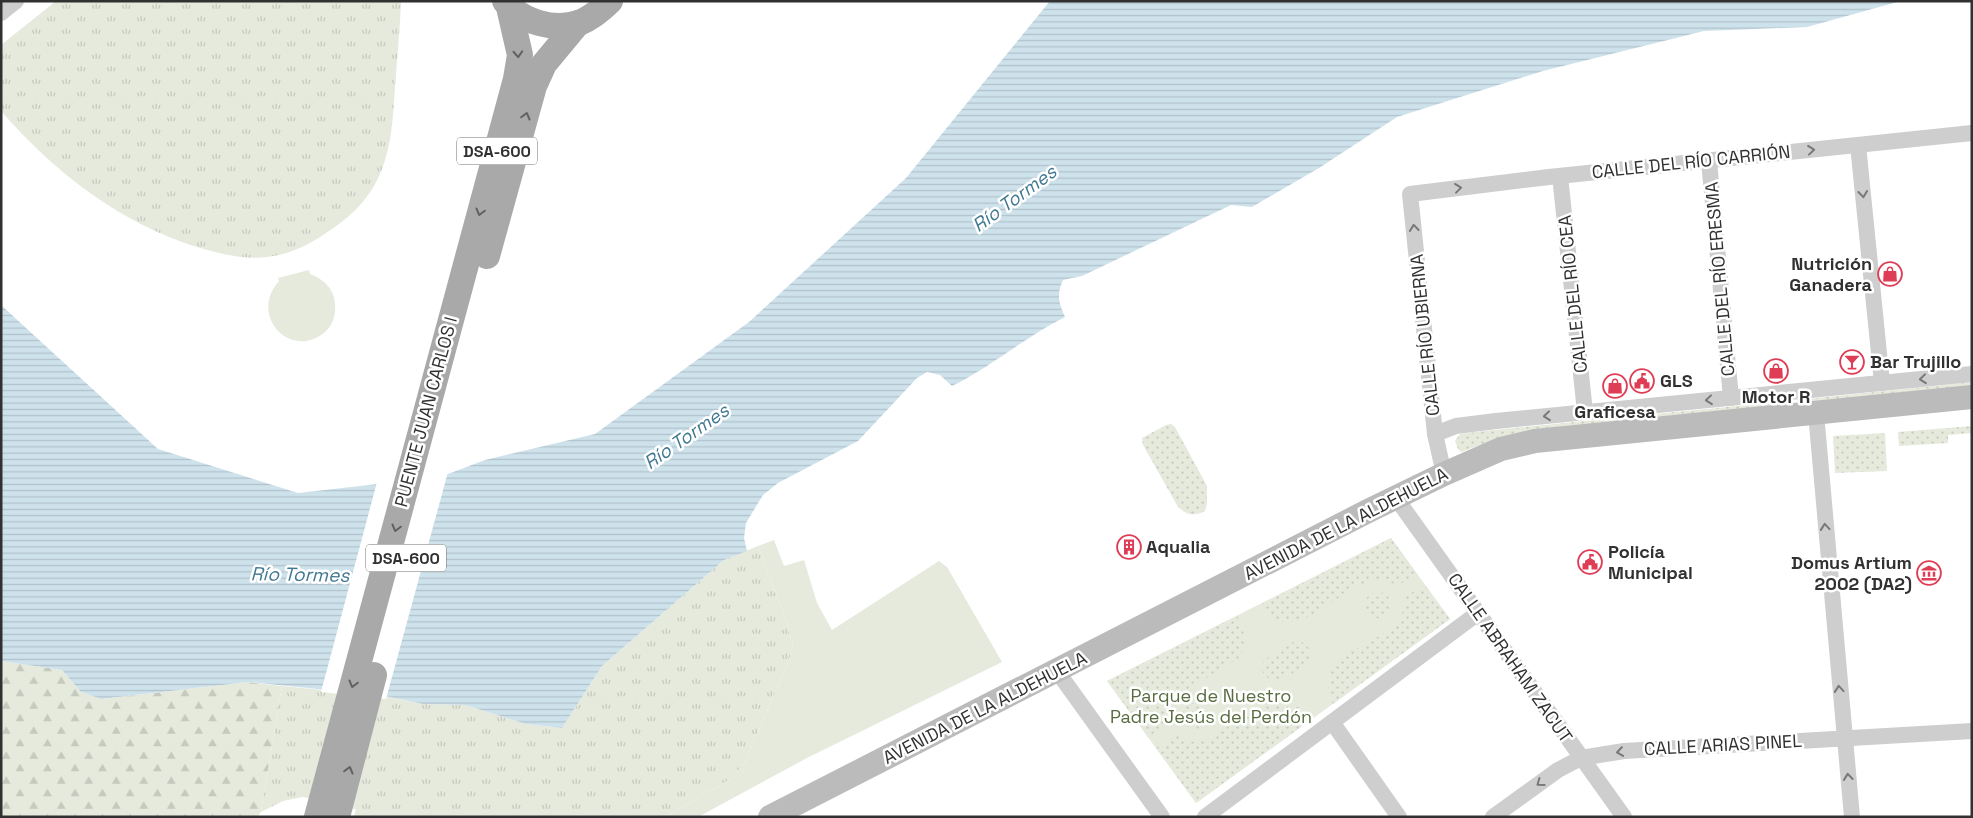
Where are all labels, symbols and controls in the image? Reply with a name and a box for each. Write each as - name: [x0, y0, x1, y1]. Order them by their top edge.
- one-way arrow: [513, 51, 524, 59]
- one-way arrow: [520, 112, 531, 121]
- road number: DSA-600: [457, 138, 537, 164]
- street label: CALLE DEL RÍO CARRIÓN: [1591, 140, 1791, 183]
- one-way arrow: [1808, 145, 1816, 156]
- water label: Río Tormes: [967, 159, 1062, 237]
- street label: CALLE DEL RÍO ERESMA: [1700, 181, 1739, 377]
- one-way arrow: [1455, 183, 1463, 194]
- one-way arrow: [1857, 190, 1868, 198]
- one-way arrow: [476, 207, 486, 215]
- street label: CALLE DEL RÍO CEA: [1553, 214, 1592, 374]
- one-way arrow: [1408, 224, 1419, 232]
- place label: Nutrición Ganadera: [1789, 252, 1873, 296]
- street label: CALLE RÍO UBIERNA: [1405, 253, 1444, 417]
- shop icon: Nutrición Ganadera: [1877, 261, 1903, 287]
- street label: PUENTE JUAN CARLOS I: [389, 314, 462, 510]
- bar icon: Bar Trujillo: [1839, 349, 1865, 375]
- place label: Bar Trujillo: [1870, 350, 1961, 373]
- shop icon: Motor R: [1763, 358, 1789, 384]
- public building icon: GLS: [1629, 368, 1655, 394]
- place label: GLS: [1660, 369, 1693, 392]
- shop icon: Graficesa: [1602, 373, 1628, 399]
- one-way arrow: [1919, 373, 1927, 384]
- place label: Motor R: [1742, 385, 1810, 408]
- one-way arrow: [1705, 394, 1713, 405]
- water label: Río Tormes: [639, 397, 735, 475]
- place label: Graficesa: [1574, 400, 1656, 423]
- one-way arrow: [1543, 410, 1551, 421]
- street label: AVENIDA DE LA ALDEHUELA: [1240, 462, 1452, 585]
- one-way arrow: [391, 523, 401, 531]
- one-way arrow: [1820, 523, 1831, 531]
- building icon: Aqualia: [1116, 534, 1142, 560]
- place label: Aqualia: [1146, 535, 1211, 558]
- place label: Policía Municipal: [1608, 540, 1693, 584]
- road number: DSA-600: [366, 544, 446, 572]
- public building icon: Policía Municipal: [1577, 549, 1603, 575]
- place label: Domus Artium 2002 (DA2): [1791, 551, 1912, 595]
- museum icon: Domus Artium 2002 (DA2): [1916, 560, 1942, 586]
- water label: Río Tormes: [250, 561, 350, 588]
- street label: CALLE ABRAHAM ZACUT: [1443, 568, 1578, 747]
- street label: AVENIDA DE LA ALDEHUELA: [879, 646, 1091, 769]
- one-way arrow: [348, 680, 359, 689]
- park label: Parque de Nuestro Padre Jesús del Perdón: [1110, 684, 1312, 728]
- one-way arrow: [1834, 685, 1845, 693]
- street label: CALLE ARIAS PINEL: [1643, 729, 1803, 760]
- one-way arrow: [1616, 746, 1625, 756]
- one-way arrow: [343, 765, 354, 774]
- one-way arrow: [1842, 773, 1853, 781]
- one-way arrow: [1536, 777, 1546, 786]

